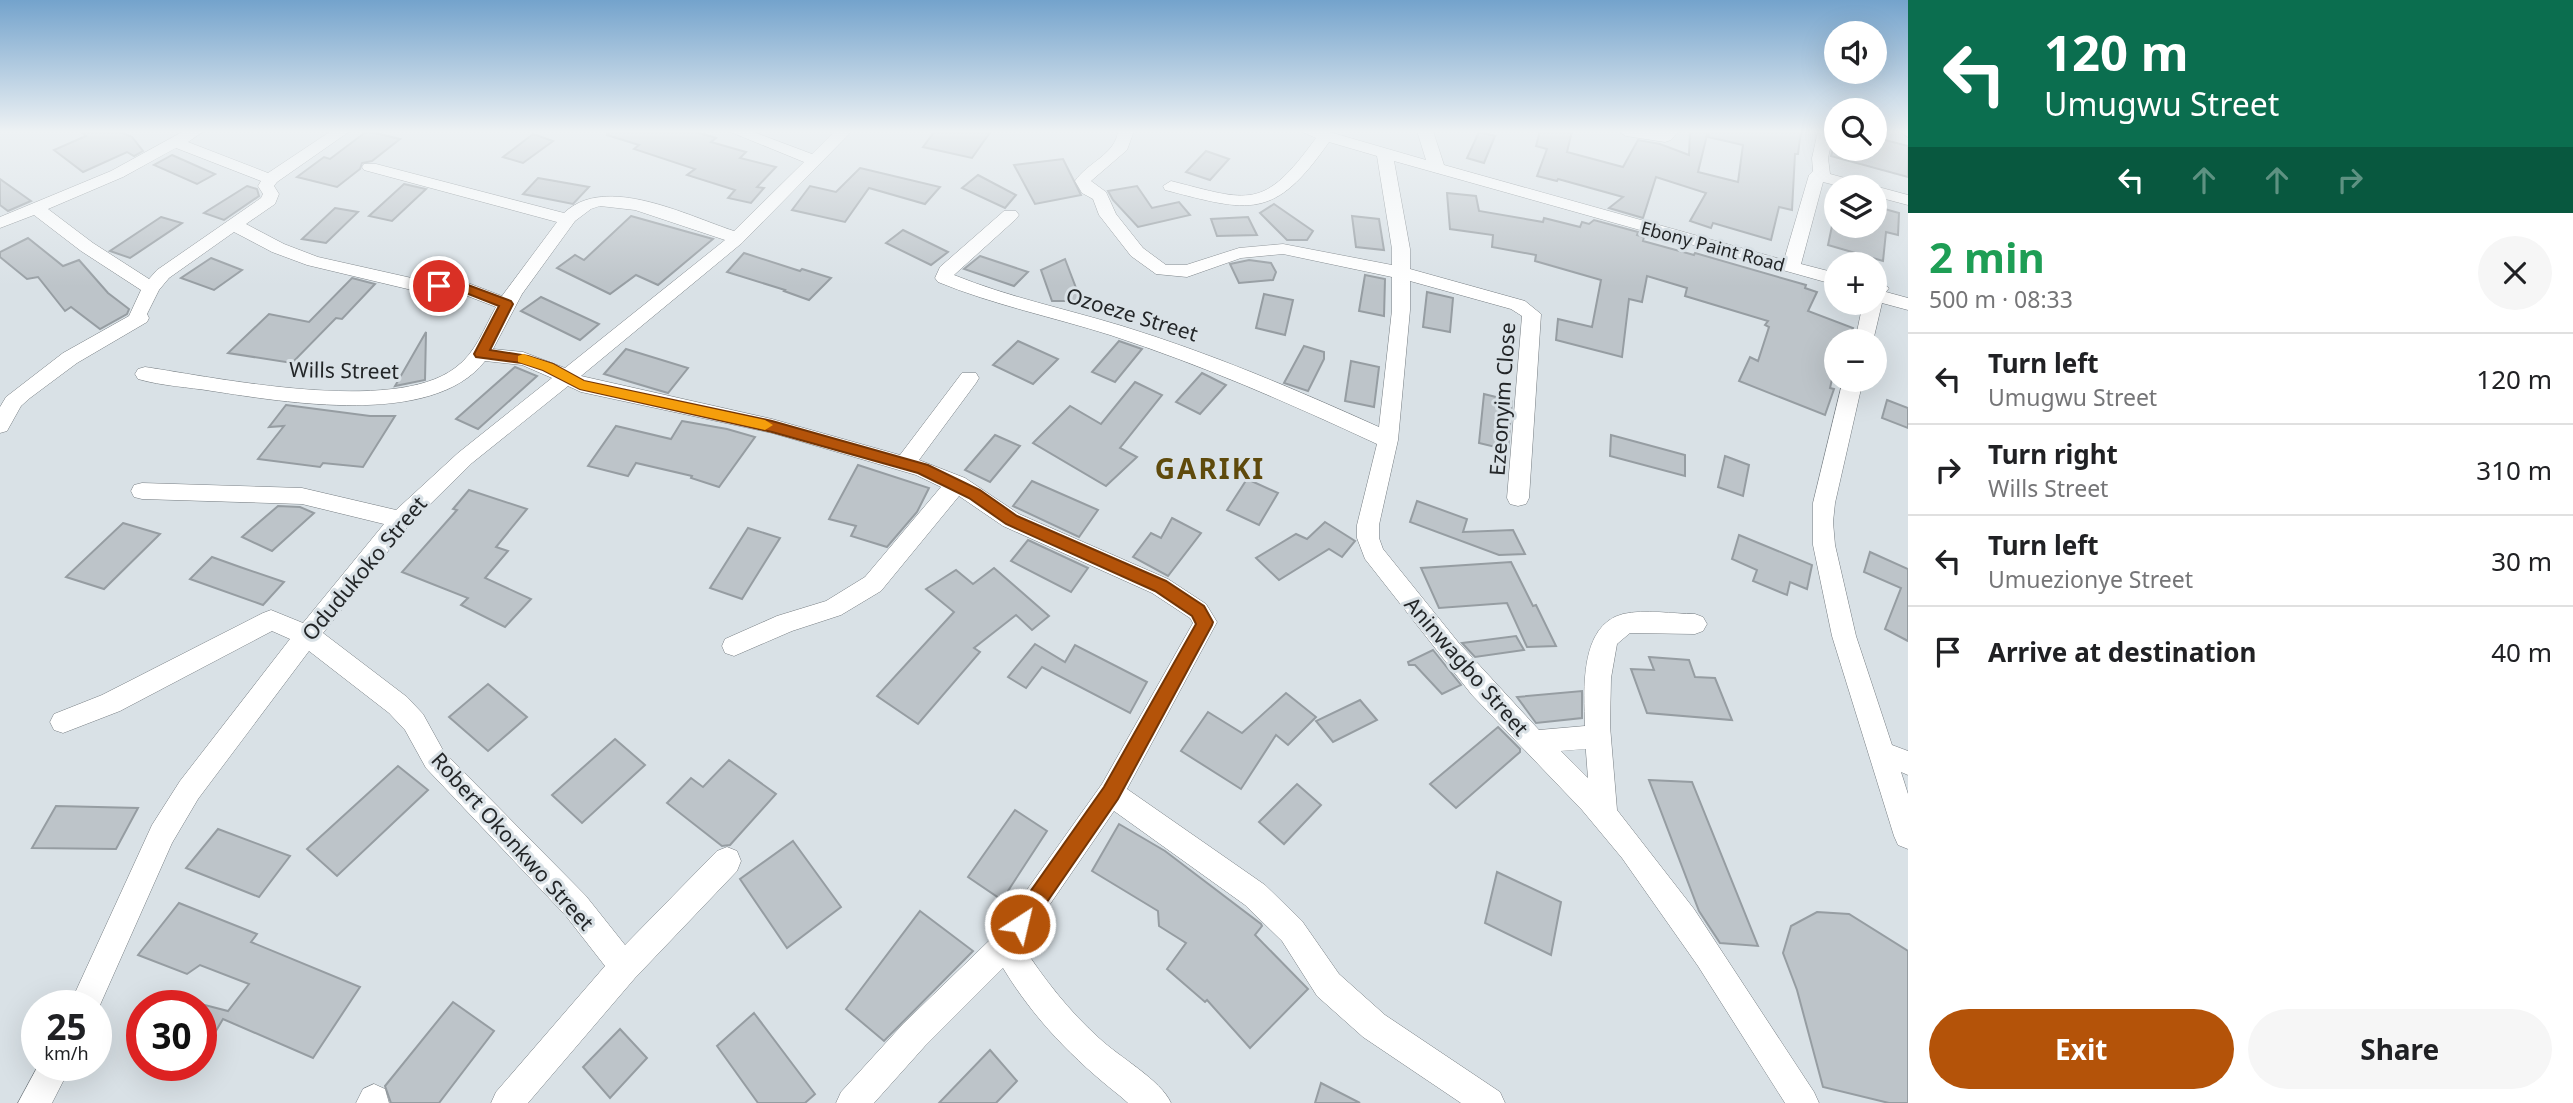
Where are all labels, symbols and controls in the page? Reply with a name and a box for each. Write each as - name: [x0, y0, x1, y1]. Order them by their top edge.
- text: 120 m: [2044, 19, 2189, 85]
- map controls: [1824, 21, 1887, 392]
- button: sound: [1824, 21, 1887, 84]
- icon: left: [1929, 28, 2020, 119]
- text: Umugwu Street: [2044, 82, 2279, 125]
- button: search: [1824, 98, 1887, 161]
- icon: left: [2112, 161, 2150, 199]
- icon: ahead: [2185, 161, 2223, 199]
- icon: ahead: [2258, 161, 2296, 199]
- icon: right: [2331, 161, 2369, 199]
- button: layers: [1824, 175, 1887, 238]
- street label: Ebony Paint Road: [1638, 215, 1788, 277]
- text: 2 min: [1929, 228, 2045, 285]
- button: close: [2478, 236, 2552, 310]
- button: +: [1824, 252, 1887, 315]
- pin: [409, 256, 469, 316]
- icon: arrive: [420, 267, 458, 305]
- street label: Ozoeze Street: [1063, 281, 1202, 347]
- text: 500 m · 08:33: [1929, 283, 2073, 315]
- street label: Ezeonyim Close: [1483, 321, 1521, 477]
- button: −: [1824, 329, 1887, 392]
- text: Turn left: [1988, 345, 2099, 381]
- street label: Wills Street: [289, 355, 400, 385]
- icon: left: [1929, 360, 1967, 398]
- text: 120 m: [2476, 361, 2552, 397]
- text: Umugwu Street: [1988, 381, 2157, 413]
- text: Turn right: [1988, 436, 2118, 472]
- district label: GARIKI: [1155, 449, 1265, 487]
- icon: right: [1929, 451, 1967, 489]
- text: 310 m: [2476, 452, 2552, 488]
- text: Wills Street: [1988, 472, 2108, 504]
- street label: Odudukoko Street: [295, 490, 433, 646]
- text: Turn left: [1988, 527, 2099, 563]
- icon: left: [1929, 542, 1967, 580]
- text: 30 m: [2491, 543, 2552, 579]
- text: Umuezionye Street: [1988, 563, 2193, 595]
- street label: Aninwagbo Street: [1399, 591, 1535, 742]
- icon: arrive: [1929, 633, 1967, 671]
- text: Arrive at destination: [1988, 634, 2257, 670]
- text: 40 m: [2491, 634, 2552, 670]
- street label: Robert Okonkwo Street: [426, 746, 601, 936]
- position arrow: [983, 887, 1057, 961]
- speed limit sign: 30: [126, 990, 217, 1081]
- text: 25: [46, 1003, 87, 1050]
- button: Exit: [1929, 1009, 2234, 1089]
- button: Share: [2248, 1009, 2552, 1089]
- text: km/h: [44, 1041, 89, 1065]

